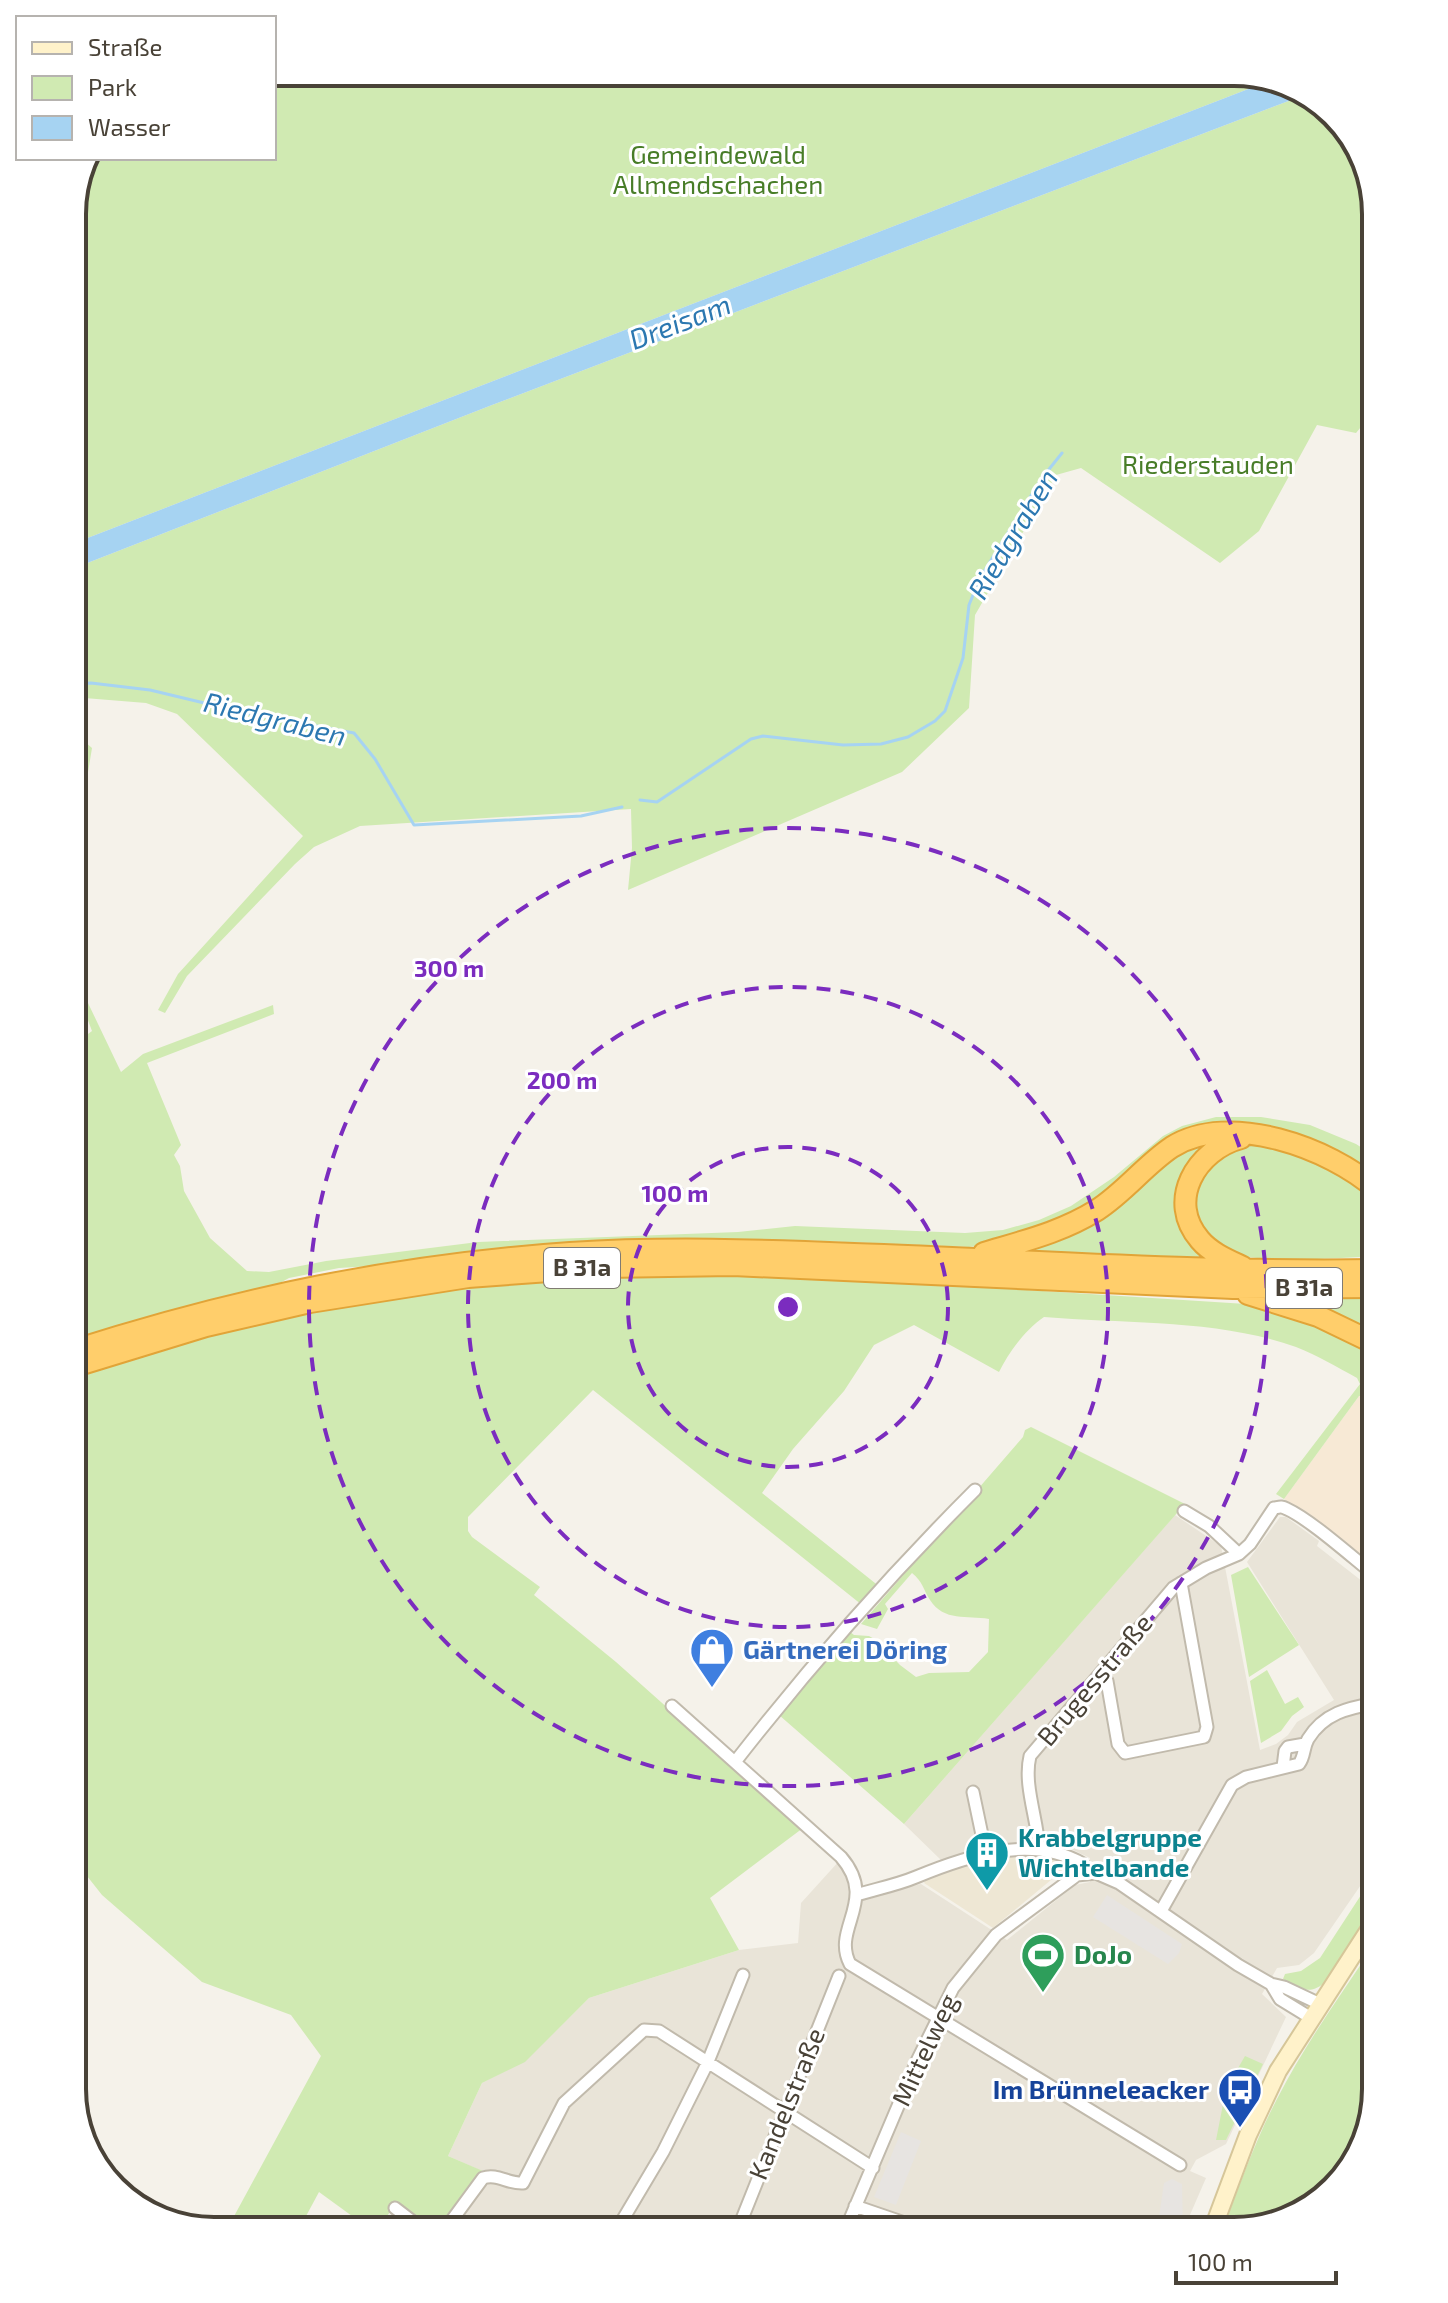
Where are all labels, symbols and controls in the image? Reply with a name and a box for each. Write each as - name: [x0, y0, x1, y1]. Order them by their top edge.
- legend: [16, 16, 276, 160]
- text: Straße: [88, 32, 162, 61]
- text: Park: [88, 72, 137, 101]
- text: Wasser: [88, 112, 171, 141]
- park label: Gemeindewald Allmendschachen: [613, 138, 823, 199]
- water label: Dreisam: [624, 286, 735, 356]
- park label: Riederstauden: [1122, 448, 1294, 479]
- water label: Riedgraben: [960, 462, 1064, 605]
- water label: Riedgraben: [201, 684, 350, 752]
- text: 300 m: [414, 953, 484, 982]
- text: 200 m: [527, 1065, 597, 1094]
- text: 100 m: [642, 1178, 708, 1207]
- road number: B 31a: [544, 1248, 620, 1288]
- road number: B 31a: [1266, 1268, 1342, 1308]
- centre of rings: [774, 1293, 802, 1321]
- street label: Brugesstraße: [1030, 1607, 1158, 1751]
- shop icon: Gärtnerei Döring: [688, 1626, 736, 1689]
- place label: Gärtnerei Döring: [743, 1633, 947, 1664]
- place label: Krabbelgruppe Wichtelbande: [1018, 1821, 1202, 1882]
- building icon: Krabbelgruppe Wichtelbande: [963, 1829, 1011, 1892]
- sports icon: DoJo: [1019, 1931, 1067, 1994]
- place label: DoJo: [1074, 1938, 1132, 1969]
- street label: Mittelweg: [884, 1988, 963, 2110]
- street label: Kandelstraße: [741, 2023, 830, 2184]
- bus stop icon: Im Brünneleacker: [1216, 2066, 1264, 2129]
- place label: Im Brünneleacker: [993, 2073, 1209, 2104]
- scale bar: [1176, 2235, 1336, 2285]
- text: 100 m: [1188, 2247, 1253, 2276]

